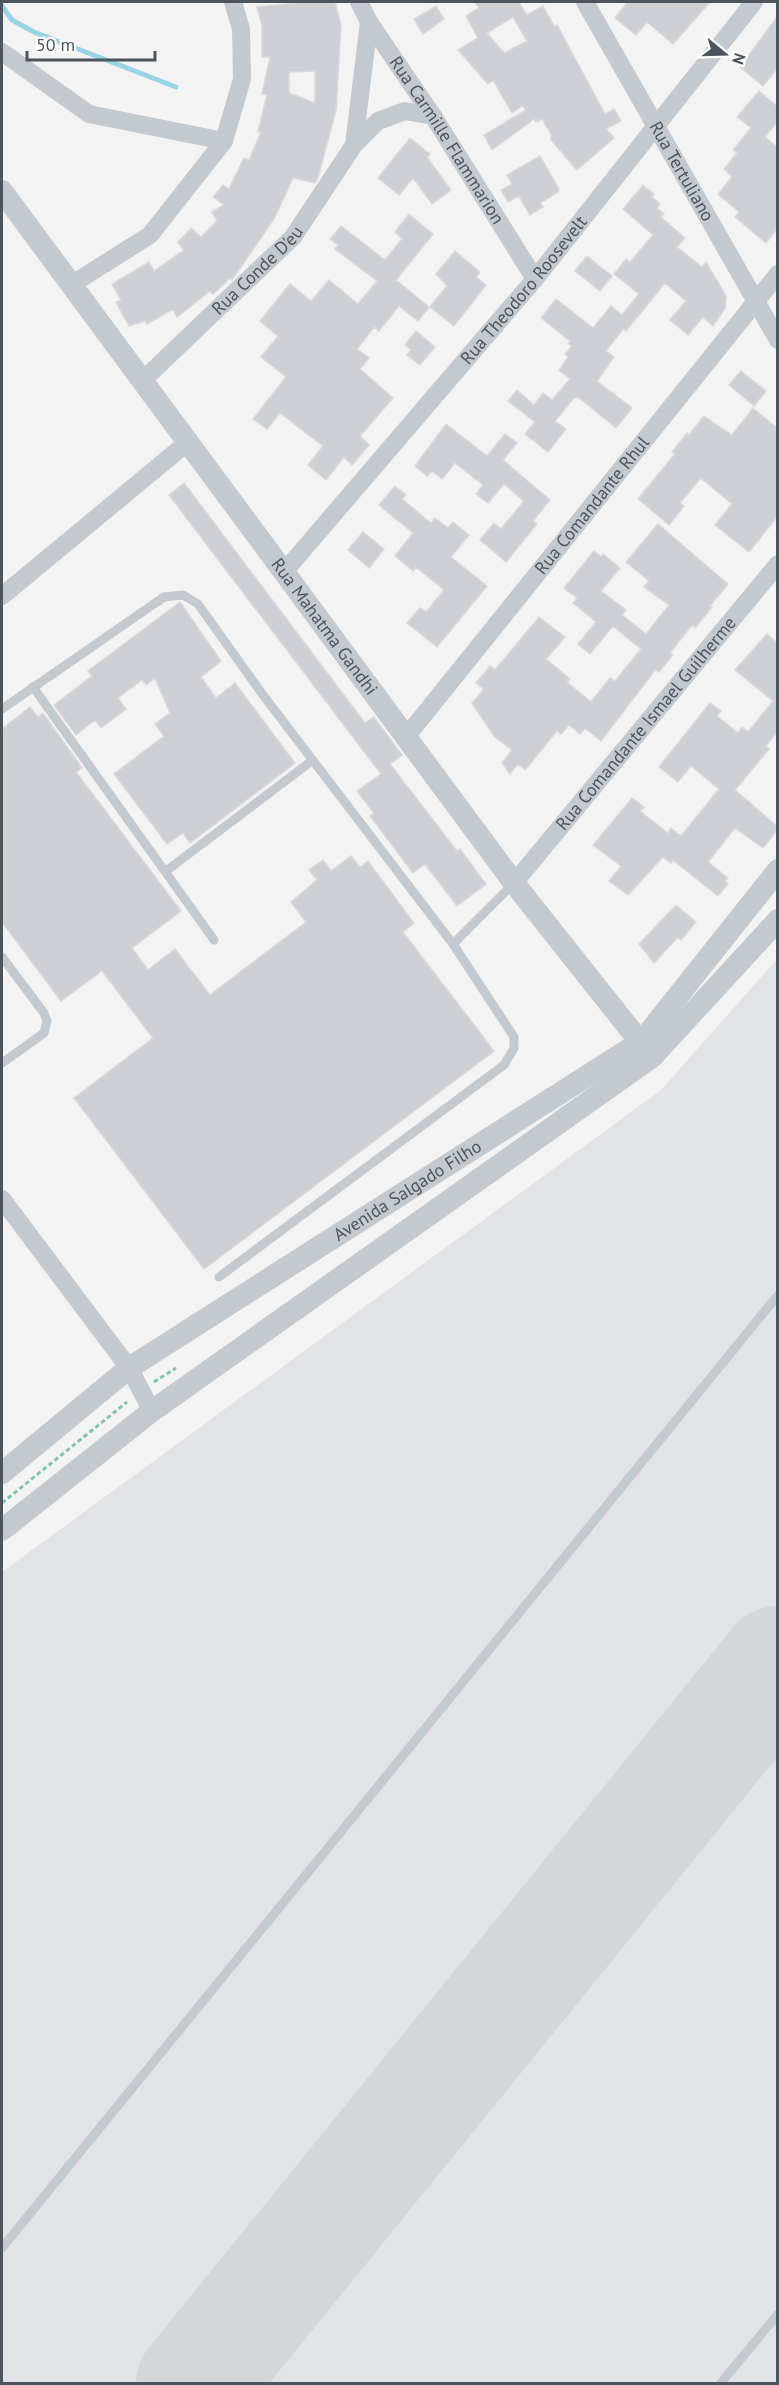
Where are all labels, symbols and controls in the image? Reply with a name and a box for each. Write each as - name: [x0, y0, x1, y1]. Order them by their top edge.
- scale bar: [27, 24, 154, 62]
- north arrow: [695, 24, 755, 84]
- text: 50 m: [36, 33, 75, 56]
- text: N: [728, 51, 750, 67]
- street label: Rua Carmille Flammarion: [385, 52, 510, 228]
- street label: Rua Tertuliano: [645, 117, 720, 225]
- street label: Rua Theodoro Roosevelt: [455, 211, 592, 369]
- street label: Rua Conde D'eu: [207, 221, 308, 320]
- street label: Rua Comandante Rhul: [529, 431, 654, 579]
- street label: Rua Mahatma Gandhi: [267, 553, 383, 699]
- street label: Rua Comandante Ismael Guilherme: [551, 612, 741, 835]
- street label: Avenida Salgado Filho: [329, 1134, 486, 1246]

